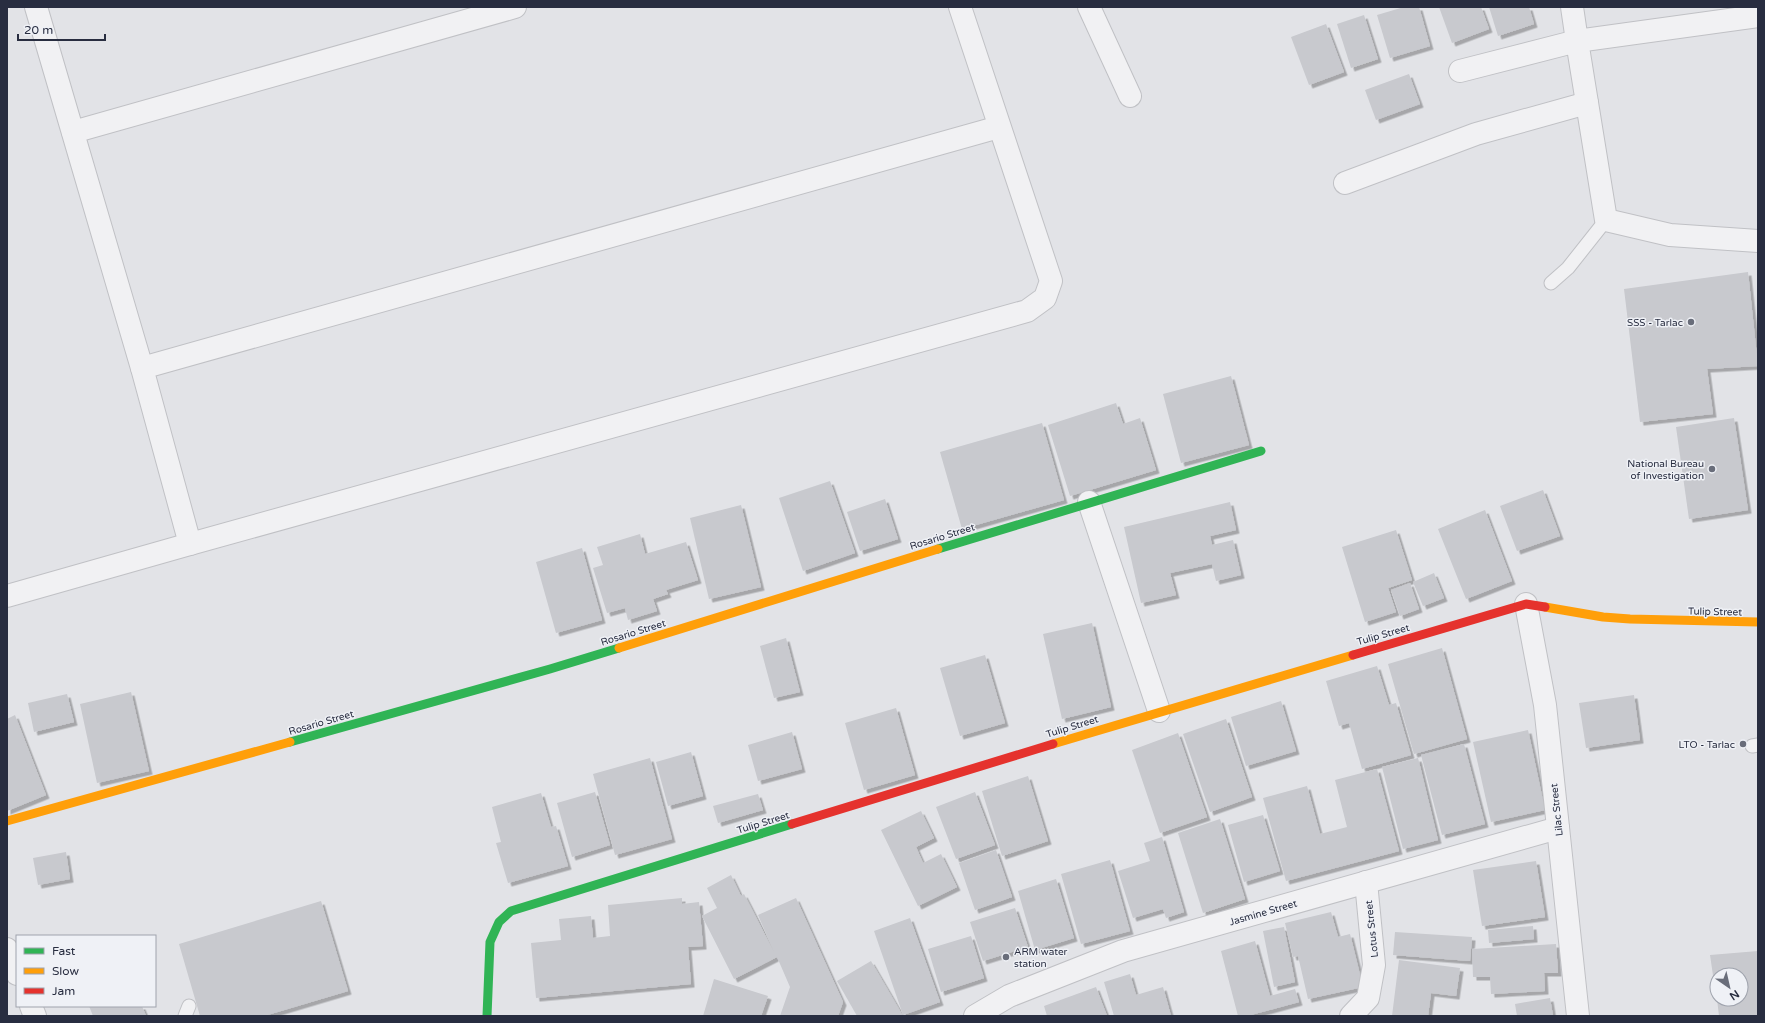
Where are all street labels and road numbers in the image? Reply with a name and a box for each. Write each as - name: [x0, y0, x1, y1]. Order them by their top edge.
- street label: Rosario Street: [908, 521, 976, 553]
- street label: Tulip Street: [1688, 606, 1742, 618]
- street label: Rosario Street: [599, 617, 667, 649]
- street label: Tulip Street: [1356, 622, 1411, 648]
- street label: Rosario Street: [287, 708, 355, 738]
- street label: Tulip Street: [1045, 713, 1100, 741]
- street label: Lilac Street: [1548, 783, 1566, 837]
- street label: Tulip Street: [736, 809, 791, 837]
- street label: Jasmine Street: [1228, 898, 1299, 928]
- street label: Lotus Street: [1363, 899, 1381, 958]

